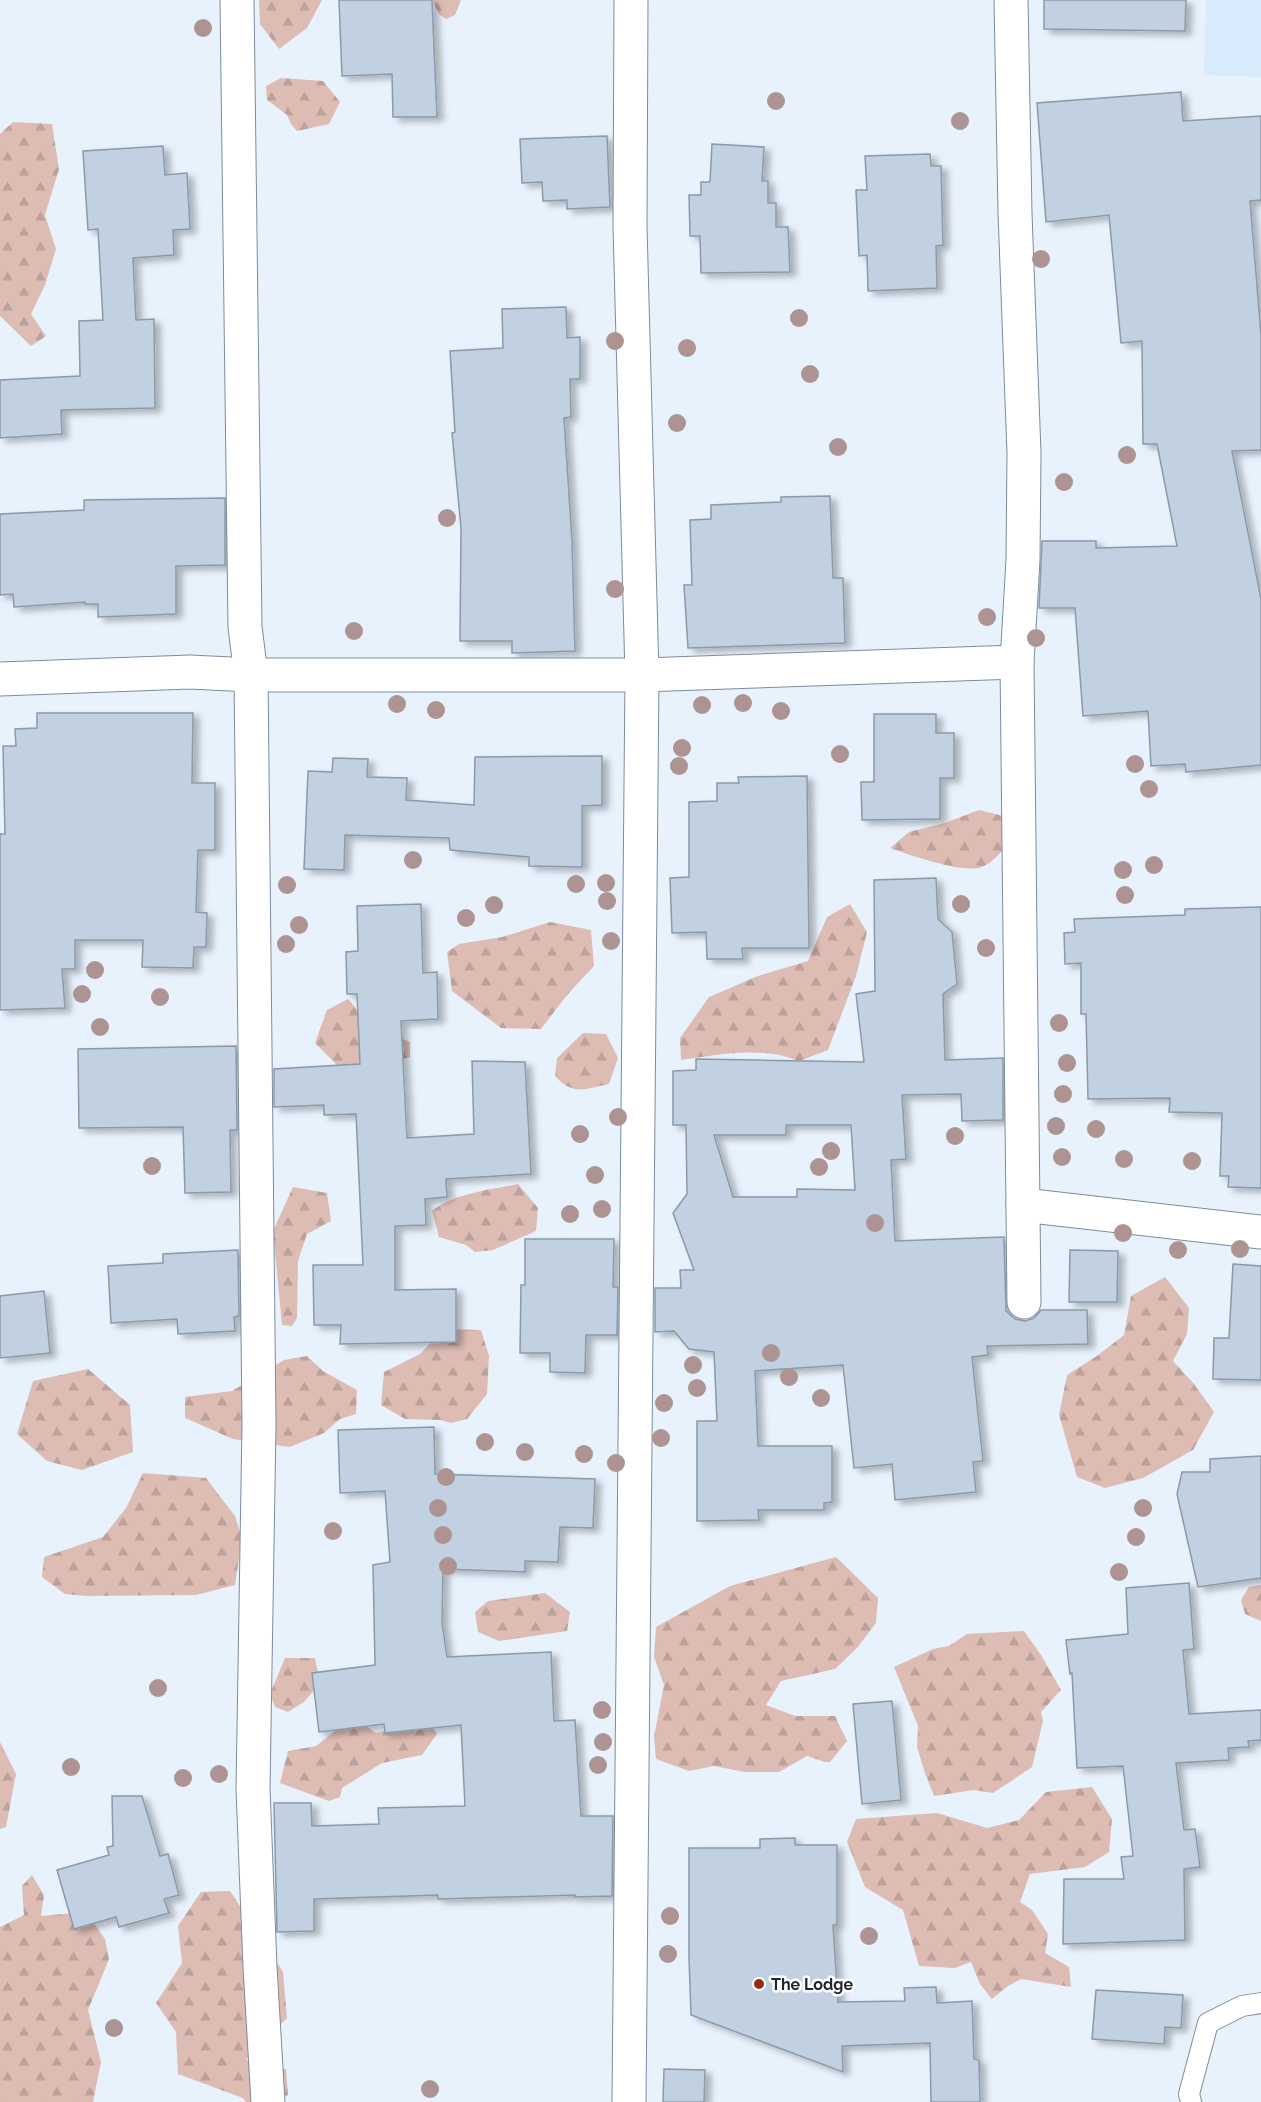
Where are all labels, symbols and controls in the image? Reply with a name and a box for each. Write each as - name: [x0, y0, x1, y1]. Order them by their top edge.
- place label: The Lodge: [771, 1975, 853, 1994]
- marker: The Lodge: [752, 1977, 766, 1991]

